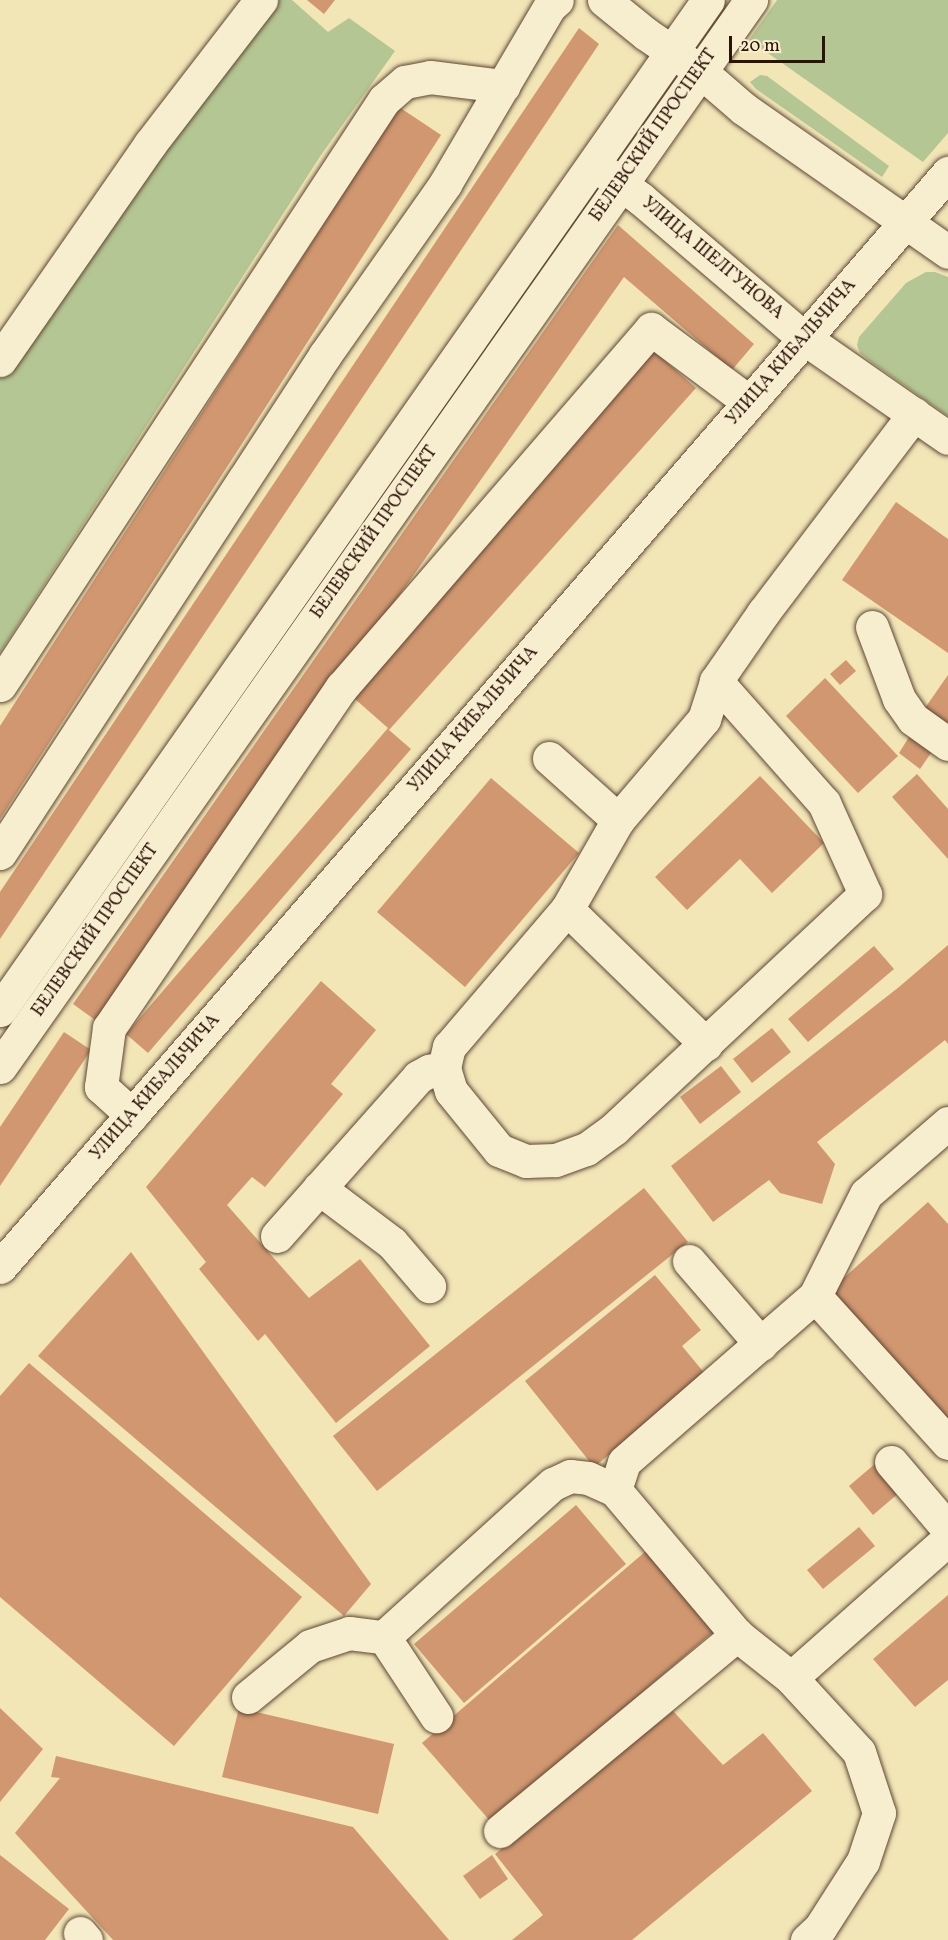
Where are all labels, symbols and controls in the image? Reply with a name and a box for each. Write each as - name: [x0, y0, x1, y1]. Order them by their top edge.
- scale bar: [732, 24, 828, 62]
- text: 20 m: [740, 34, 780, 59]
- street label: БЕЛЕВСКИЙ ПРОСПЕКТ: [586, 45, 722, 227]
- street label: УЛИЦА ШЕЛГУНОВА: [637, 193, 787, 325]
- street label: УЛИЦА КИБАЛЬЧИЧА: [723, 275, 861, 431]
- street label: БЕЛЕВСКИЙ ПРОСПЕКТ: [307, 442, 443, 624]
- street label: УЛИЦА КИБАЛЬЧИЧА: [405, 642, 543, 798]
- street label: БЕЛЕВСКИЙ ПРОСПЕКТ: [28, 840, 164, 1022]
- street label: УЛИЦА КИБАЛЬЧИЧА: [87, 1010, 225, 1166]

